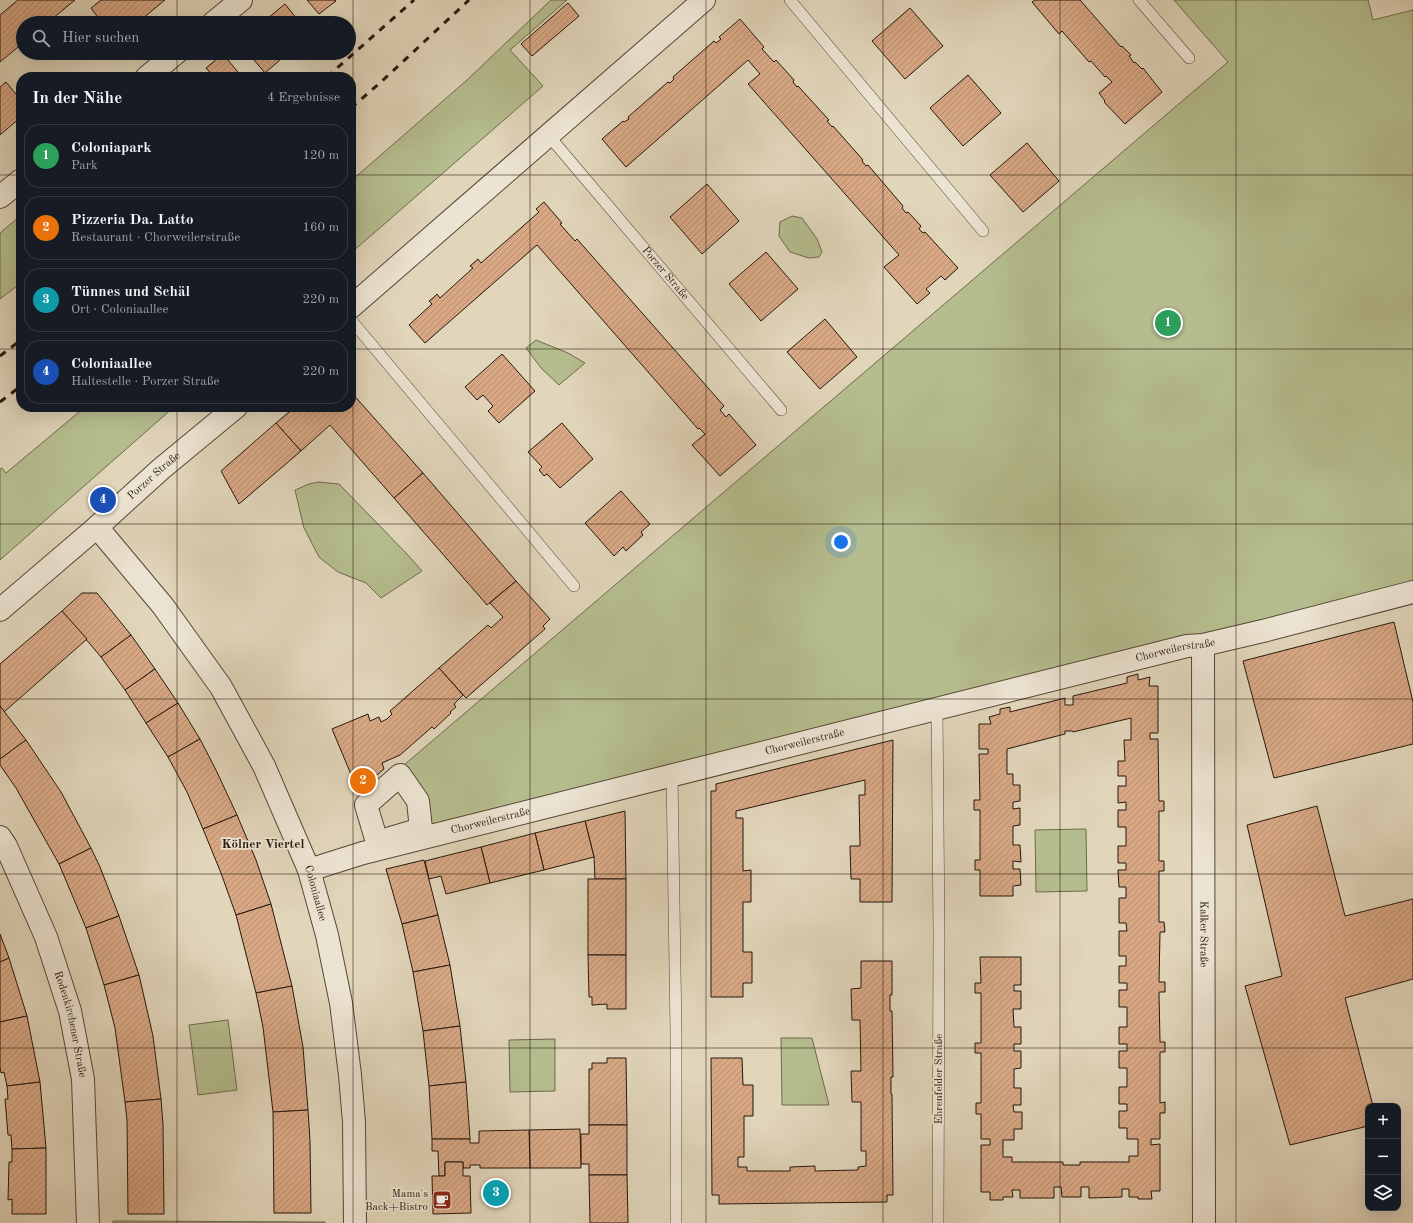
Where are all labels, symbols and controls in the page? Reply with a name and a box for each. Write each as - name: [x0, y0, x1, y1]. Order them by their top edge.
- search box: [16, 16, 356, 60]
- icon: search: [30, 27, 52, 49]
- text: Hier suchen: [62, 31, 139, 46]
- text: In der Nähe: [32, 90, 122, 107]
- text: 4 Ergebnisse: [267, 91, 340, 104]
- text: Coloniapark: [71, 141, 152, 156]
- text: 1: [42, 149, 50, 162]
- text: 120 m: [302, 149, 339, 162]
- text: Park: [71, 159, 98, 172]
- text: Pizzeria Da. Latto: [71, 213, 194, 228]
- text: 2: [42, 221, 50, 234]
- text: 160 m: [302, 221, 339, 234]
- text: Restaurant · Chorweilerstraße: [71, 231, 240, 244]
- street label: Porzer Straße: [640, 245, 691, 302]
- text: Tünnes und Schäl: [71, 285, 190, 300]
- text: 3: [42, 293, 50, 306]
- text: 220 m: [302, 293, 339, 306]
- text: Ort · Coloniaallee: [71, 303, 168, 316]
- pin: 1: [1155, 308, 1181, 338]
- text: Coloniaallee: [71, 357, 152, 372]
- text: 4: [42, 365, 50, 378]
- text: 220 m: [302, 365, 339, 378]
- text: Haltestelle · Porzer Straße: [71, 375, 220, 388]
- street label: Porzer Straße: [125, 450, 182, 502]
- pin: 4: [90, 485, 116, 515]
- your location: [831, 532, 851, 552]
- street label: Chorweilerstraße: [1134, 637, 1216, 664]
- street label: Chorweilerstraße: [764, 727, 845, 757]
- pin: 2: [350, 766, 376, 796]
- street label: Chorweilerstraße: [450, 806, 531, 836]
- district label: Kölner Viertel: [222, 838, 304, 851]
- street label: Coloniaallee: [302, 864, 328, 922]
- street label: Kalker Straße: [1198, 901, 1209, 967]
- street label: Rodenkirchener Straße: [52, 970, 88, 1078]
- street label: Ehrenfelder Straße: [934, 1034, 945, 1124]
- map controls: [1365, 1103, 1401, 1211]
- button: +: [1365, 1103, 1401, 1139]
- button: −: [1365, 1139, 1401, 1175]
- button: layers: [1365, 1175, 1401, 1211]
- pin: 3: [483, 1178, 509, 1208]
- place label: Mama's Back+Bistro: [365, 1189, 428, 1213]
- cafe icon: Mama's Back+Bistro: [431, 1189, 453, 1211]

